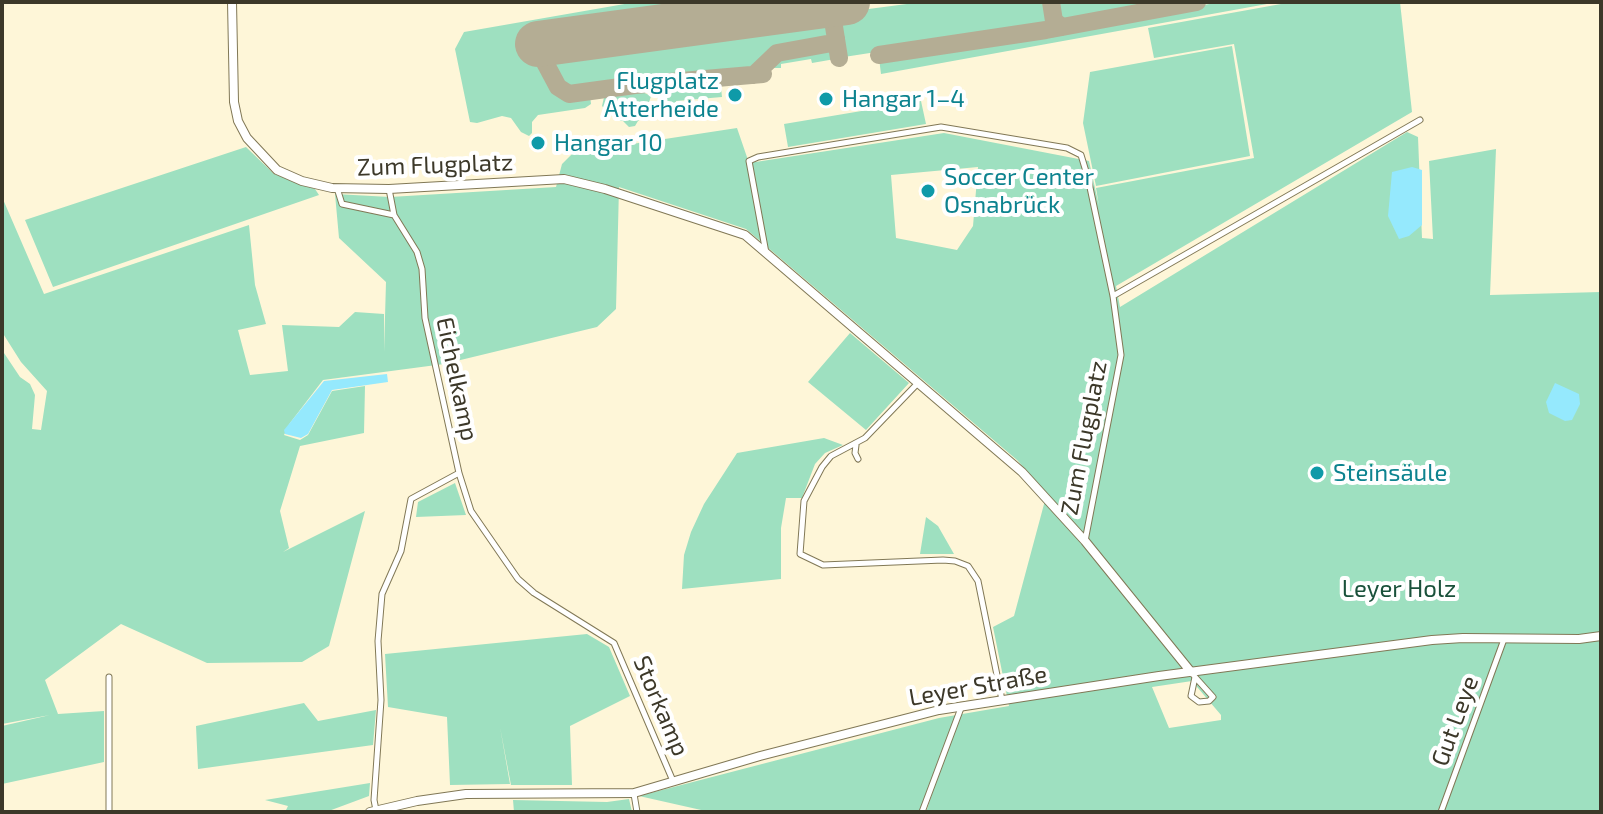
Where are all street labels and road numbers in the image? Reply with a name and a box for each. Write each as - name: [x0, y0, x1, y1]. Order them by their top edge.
- street label: Zum Flugplatz: [356, 148, 514, 182]
- street label: Eichelkamp: [430, 315, 484, 443]
- street label: Zum Flugplatz: [1055, 358, 1113, 518]
- street label: Storkamp: [627, 652, 695, 760]
- street label: Leyer Straße: [907, 660, 1049, 712]
- street label: Gut Leye: [1425, 672, 1485, 770]

